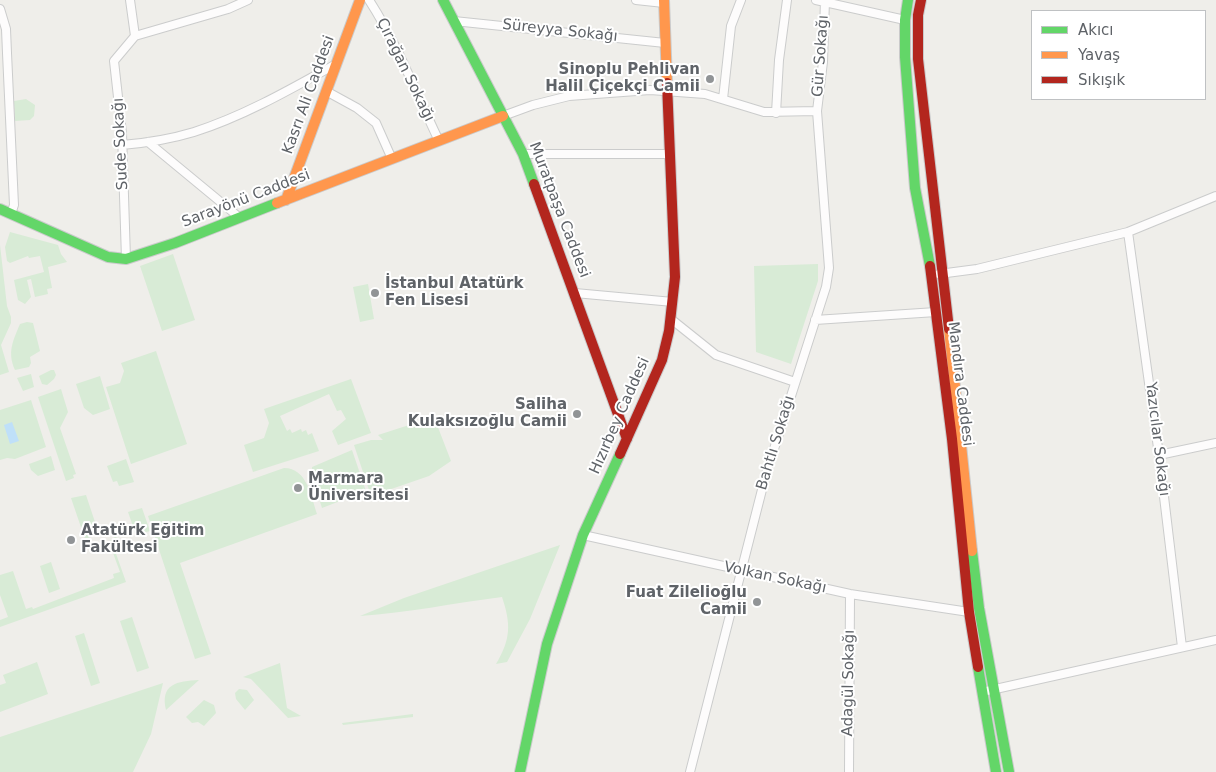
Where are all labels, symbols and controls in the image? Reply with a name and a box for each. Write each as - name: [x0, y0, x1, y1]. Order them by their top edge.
- legend: [1031, 10, 1206, 100]
- street label: Gür Sokağı: [809, 14, 833, 98]
- street label: Çırağan Sokağı: [372, 15, 438, 125]
- street label: Süreyya Sokağı: [501, 16, 619, 46]
- text: Akıcı: [1078, 21, 1114, 39]
- street label: Kasrı Ali Caddesi: [279, 33, 339, 157]
- text: Yavaş: [1078, 46, 1120, 64]
- place label: Sinoplu Pehlivan Halil Çiçekçi Camii: [545, 61, 700, 96]
- text: Sıkışık: [1078, 71, 1125, 89]
- marker: Sinoplu Pehlivan Halil Çiçekçi Camii: [704, 73, 716, 85]
- street label: Sude Sokağı: [110, 97, 132, 191]
- street label: Muratpaşa Caddesi: [525, 140, 593, 280]
- street label: Sarayönü Caddesi: [179, 166, 313, 232]
- place label: İstanbul Atatürk Fen Lisesi: [385, 275, 523, 310]
- marker: İstanbul Atatürk Fen Lisesi: [369, 287, 381, 299]
- street label: Mandıra Caddesi: [943, 321, 977, 447]
- street label: Hızırbey Caddesi: [586, 355, 654, 477]
- street label: Yazıcılar Sokağı: [1141, 381, 1173, 497]
- street label: Bahtlı Sokağı: [753, 394, 799, 492]
- place label: Saliha Kulaksızoğlu Camii: [408, 396, 567, 431]
- marker: Saliha Kulaksızoğlu Camii: [571, 408, 583, 420]
- place label: Marmara Üniversitesi: [308, 470, 409, 505]
- marker: Marmara Üniversitesi: [292, 482, 304, 494]
- place label: Atatürk Eğitim Fakültesi: [81, 522, 204, 557]
- marker: Atatürk Eğitim Fakültesi: [65, 534, 77, 546]
- street label: Volkan Sokağı: [722, 558, 828, 598]
- place label: Fuat Zilelioğlu Camii: [626, 584, 747, 619]
- marker: Fuat Zilelioğlu Camii: [751, 596, 763, 608]
- street label: Adagül Sokağı: [839, 630, 859, 736]

